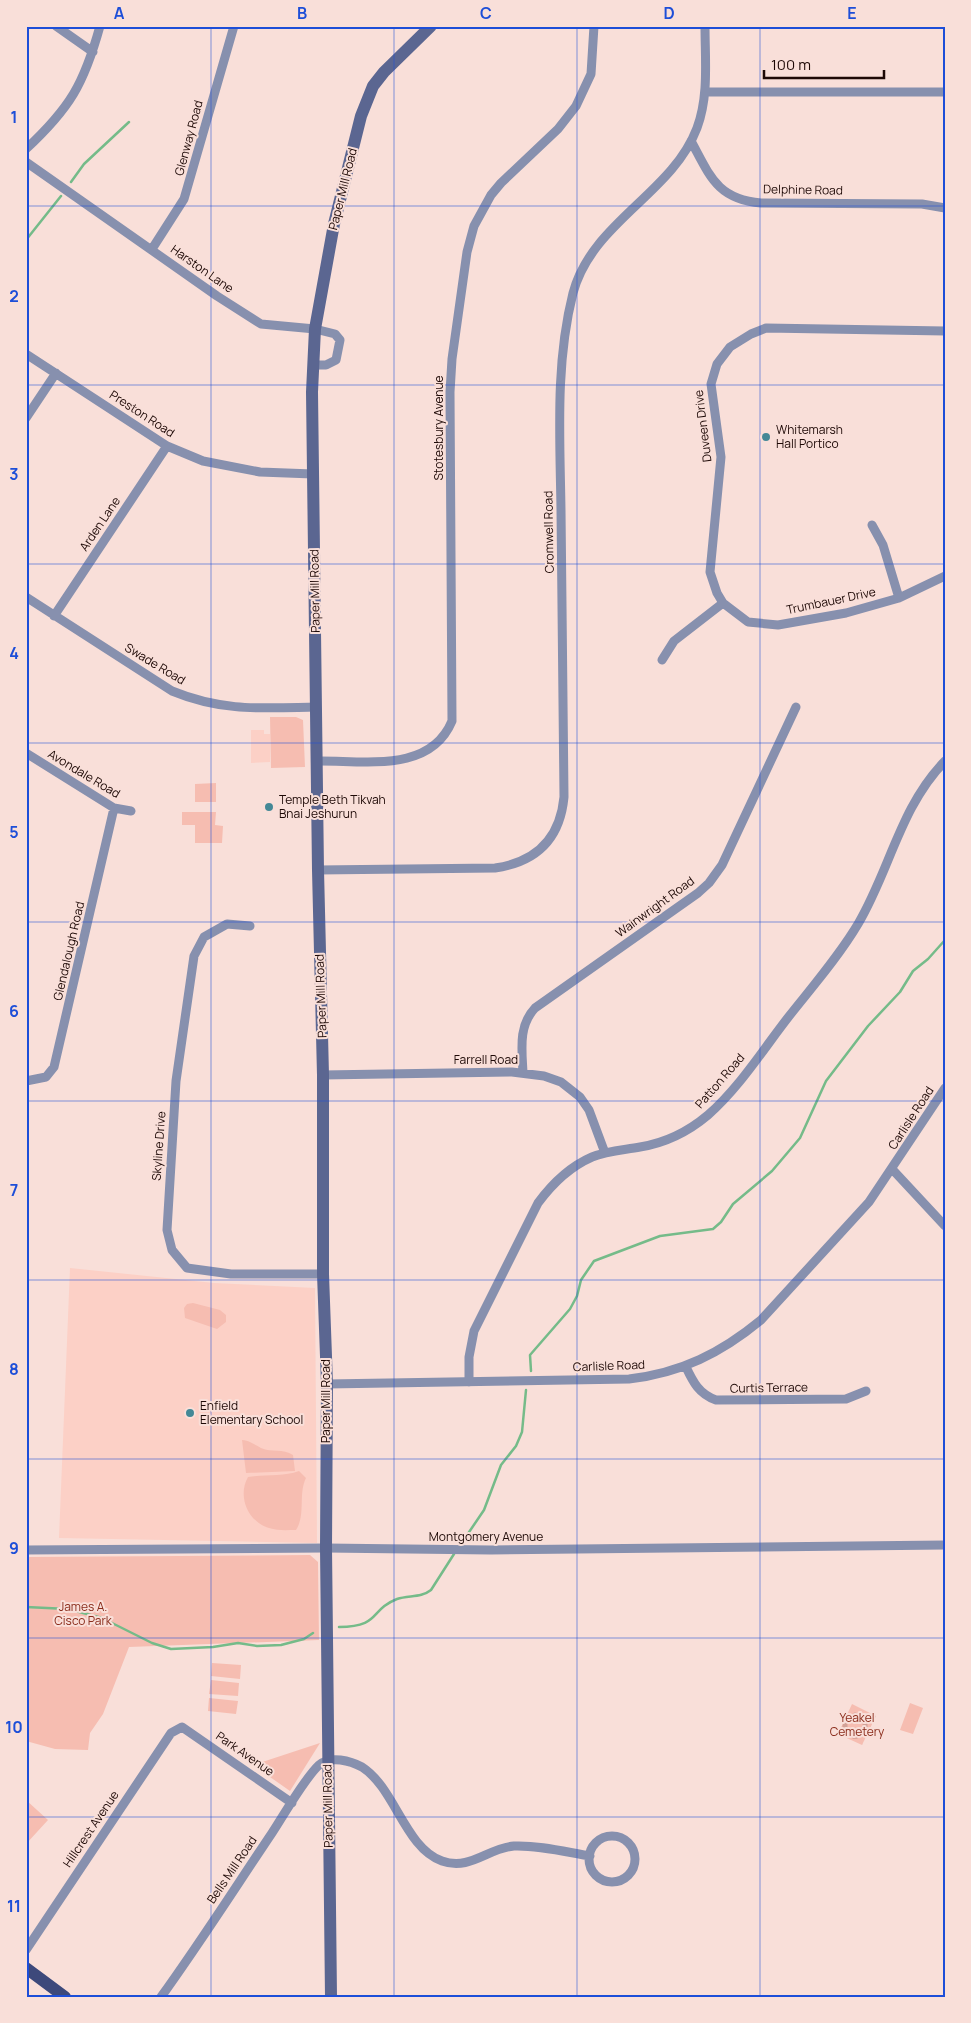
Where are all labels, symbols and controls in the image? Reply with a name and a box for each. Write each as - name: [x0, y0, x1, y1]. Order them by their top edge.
- text: A: [114, 2, 125, 24]
- text: B: [297, 2, 307, 24]
- text: C: [480, 2, 492, 24]
- text: D: [663, 2, 675, 24]
- text: E: [847, 2, 857, 24]
- scale bar: [764, 48, 884, 80]
- text: 100 m: [771, 54, 811, 75]
- street label: Glenway Road: [170, 98, 207, 178]
- text: 1: [10, 106, 18, 128]
- street label: Paper Mill Road: [324, 146, 361, 232]
- street label: Delphine Road: [763, 180, 843, 199]
- street label: Harston Lane: [167, 241, 237, 297]
- text: 2: [9, 285, 19, 307]
- street label: Stotesbury Avenue: [430, 375, 447, 481]
- street label: Preston Road: [106, 386, 178, 441]
- street label: Duveen Drive: [690, 389, 715, 463]
- place label: Whitemarsh Hall Portico: [776, 421, 843, 452]
- marker: Whitemarsh Hall Portico: [760, 431, 772, 443]
- text: 3: [9, 463, 19, 485]
- street label: Cromwell Road: [539, 491, 558, 573]
- street label: Arden Lane: [75, 493, 124, 554]
- street label: Paper Mill Road: [305, 549, 324, 633]
- street label: Trumbauer Drive: [785, 583, 877, 618]
- street label: Swade Road: [122, 639, 189, 688]
- text: 4: [9, 642, 19, 664]
- street label: Avondale Road: [45, 745, 124, 802]
- place label: Temple Beth Tikvah Bnai Jeshurun: [279, 791, 386, 822]
- marker: Temple Beth Tikvah Bnai Jeshurun: [263, 801, 275, 813]
- text: 5: [9, 821, 19, 843]
- street label: Wainwright Road: [612, 872, 698, 941]
- street label: Glendalough Road: [49, 900, 88, 1002]
- street label: Paper Mill Road: [311, 954, 330, 1038]
- text: 6: [9, 1000, 19, 1022]
- street label: Patton Road: [691, 1050, 748, 1112]
- street label: Farrell Road: [454, 1051, 518, 1068]
- street label: Carlisle Road: [884, 1083, 937, 1153]
- street label: Skyline Drive: [148, 1111, 169, 1181]
- text: 7: [10, 1179, 18, 1201]
- street label: Carlisle Road: [573, 1356, 645, 1375]
- text: 8: [9, 1358, 19, 1380]
- street label: Paper Mill Road: [317, 1359, 334, 1443]
- street label: Curtis Terrace: [730, 1378, 808, 1397]
- place label: Enfield Elementary School: [200, 1397, 303, 1428]
- marker: Enfield Elementary School: [184, 1407, 196, 1419]
- street label: Montgomery Avenue: [429, 1528, 543, 1545]
- text: 9: [9, 1537, 19, 1559]
- park label: James A. Cisco Park: [54, 1598, 113, 1629]
- park label: Yeakel Cemetery: [830, 1709, 885, 1740]
- text: 10: [5, 1716, 23, 1738]
- street label: Park Avenue: [213, 1727, 278, 1780]
- street label: Paper Mill Road: [318, 1764, 337, 1848]
- street label: Hillcrest Avenue: [59, 1787, 123, 1870]
- street label: Bells Mill Road: [203, 1833, 260, 1907]
- text: 11: [7, 1895, 21, 1917]

